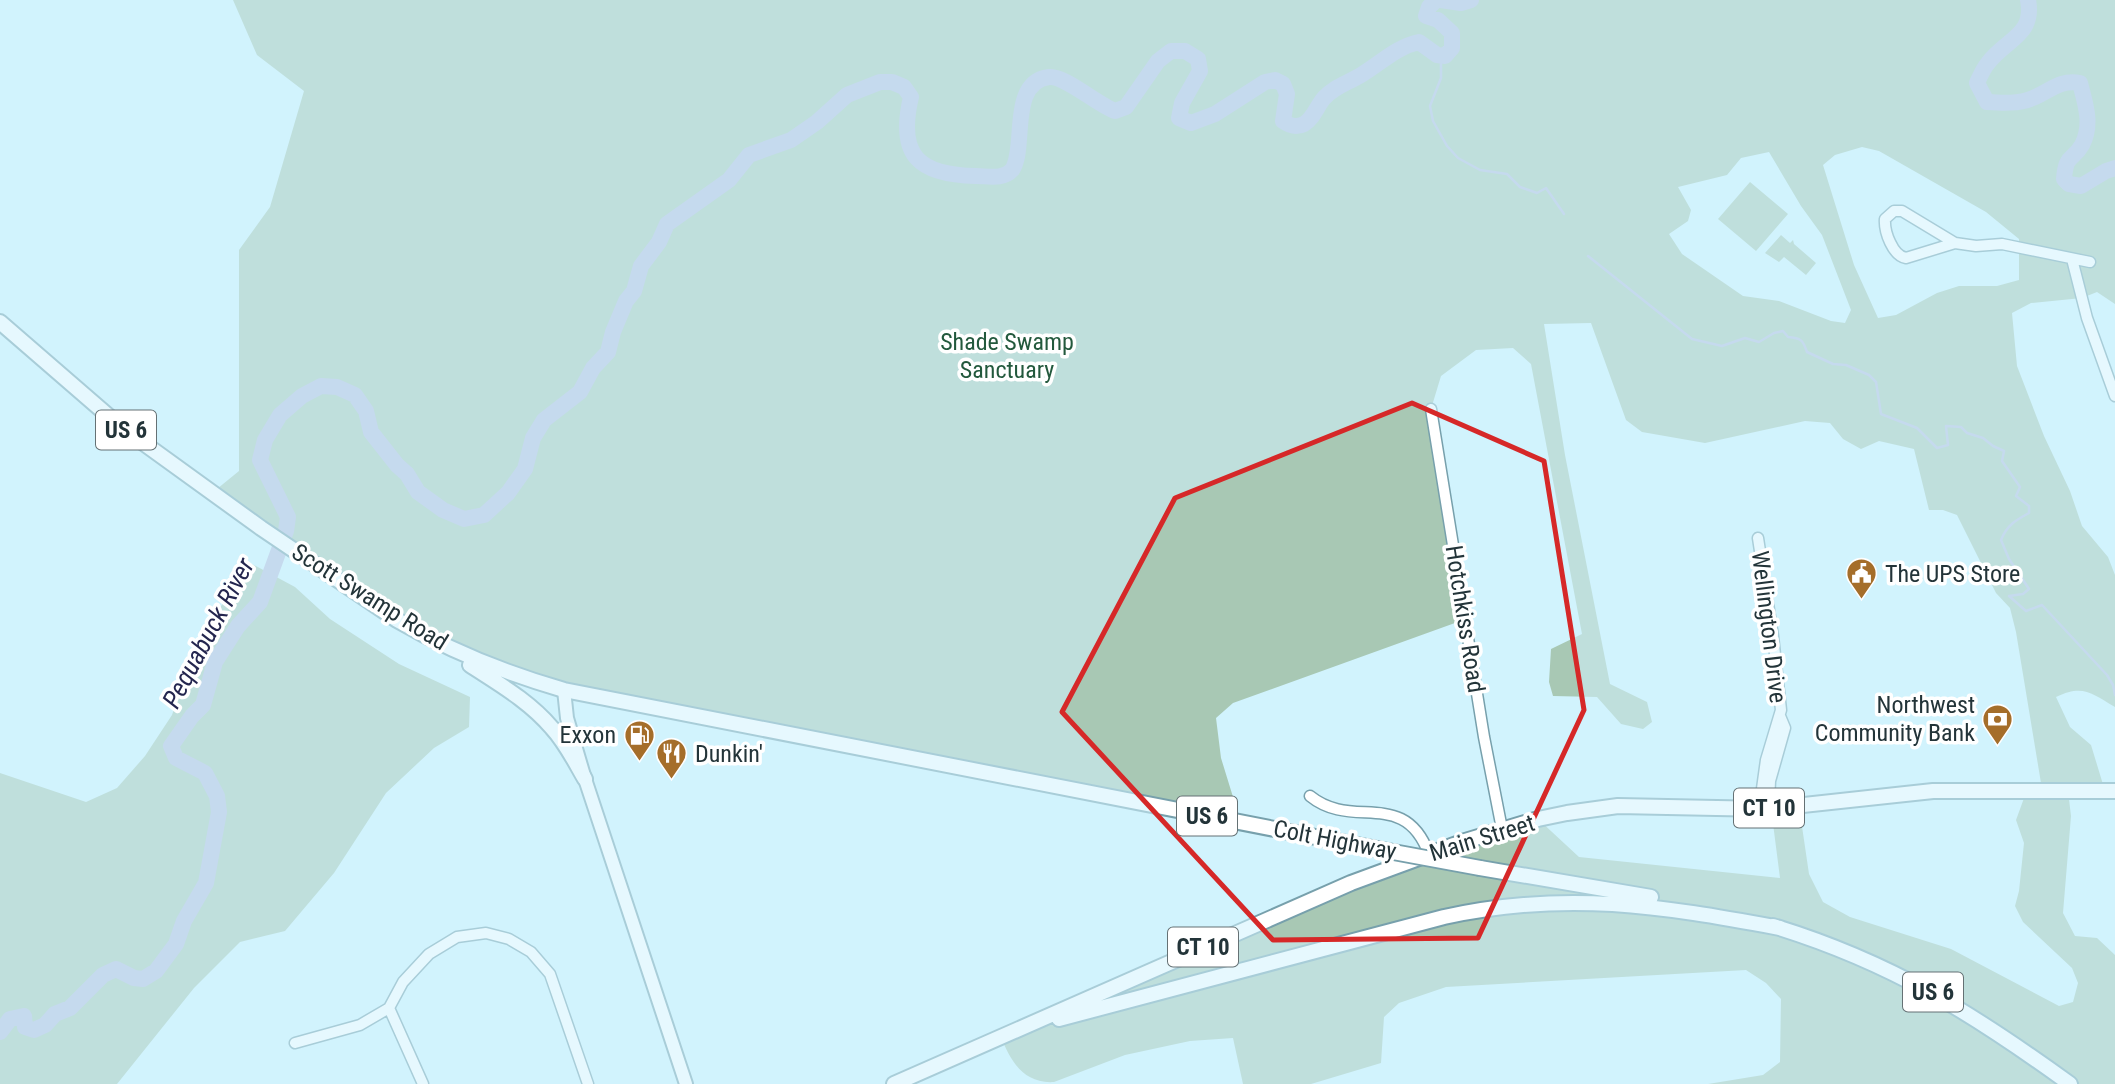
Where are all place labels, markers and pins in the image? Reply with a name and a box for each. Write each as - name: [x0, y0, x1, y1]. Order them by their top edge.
- public building icon: The UPS Store: [1845, 557, 1879, 601]
- place label: The UPS Store: [1885, 560, 2020, 588]
- place label: Northwest Community Bank: [1815, 691, 1975, 747]
- bank icon: Northwest Community Bank: [1981, 702, 2015, 746]
- fuel station icon: Exxon: [622, 718, 656, 762]
- place label: Exxon: [560, 721, 616, 749]
- restaurant icon: Dunkin': [655, 737, 689, 781]
- place label: Dunkin': [695, 740, 763, 768]

